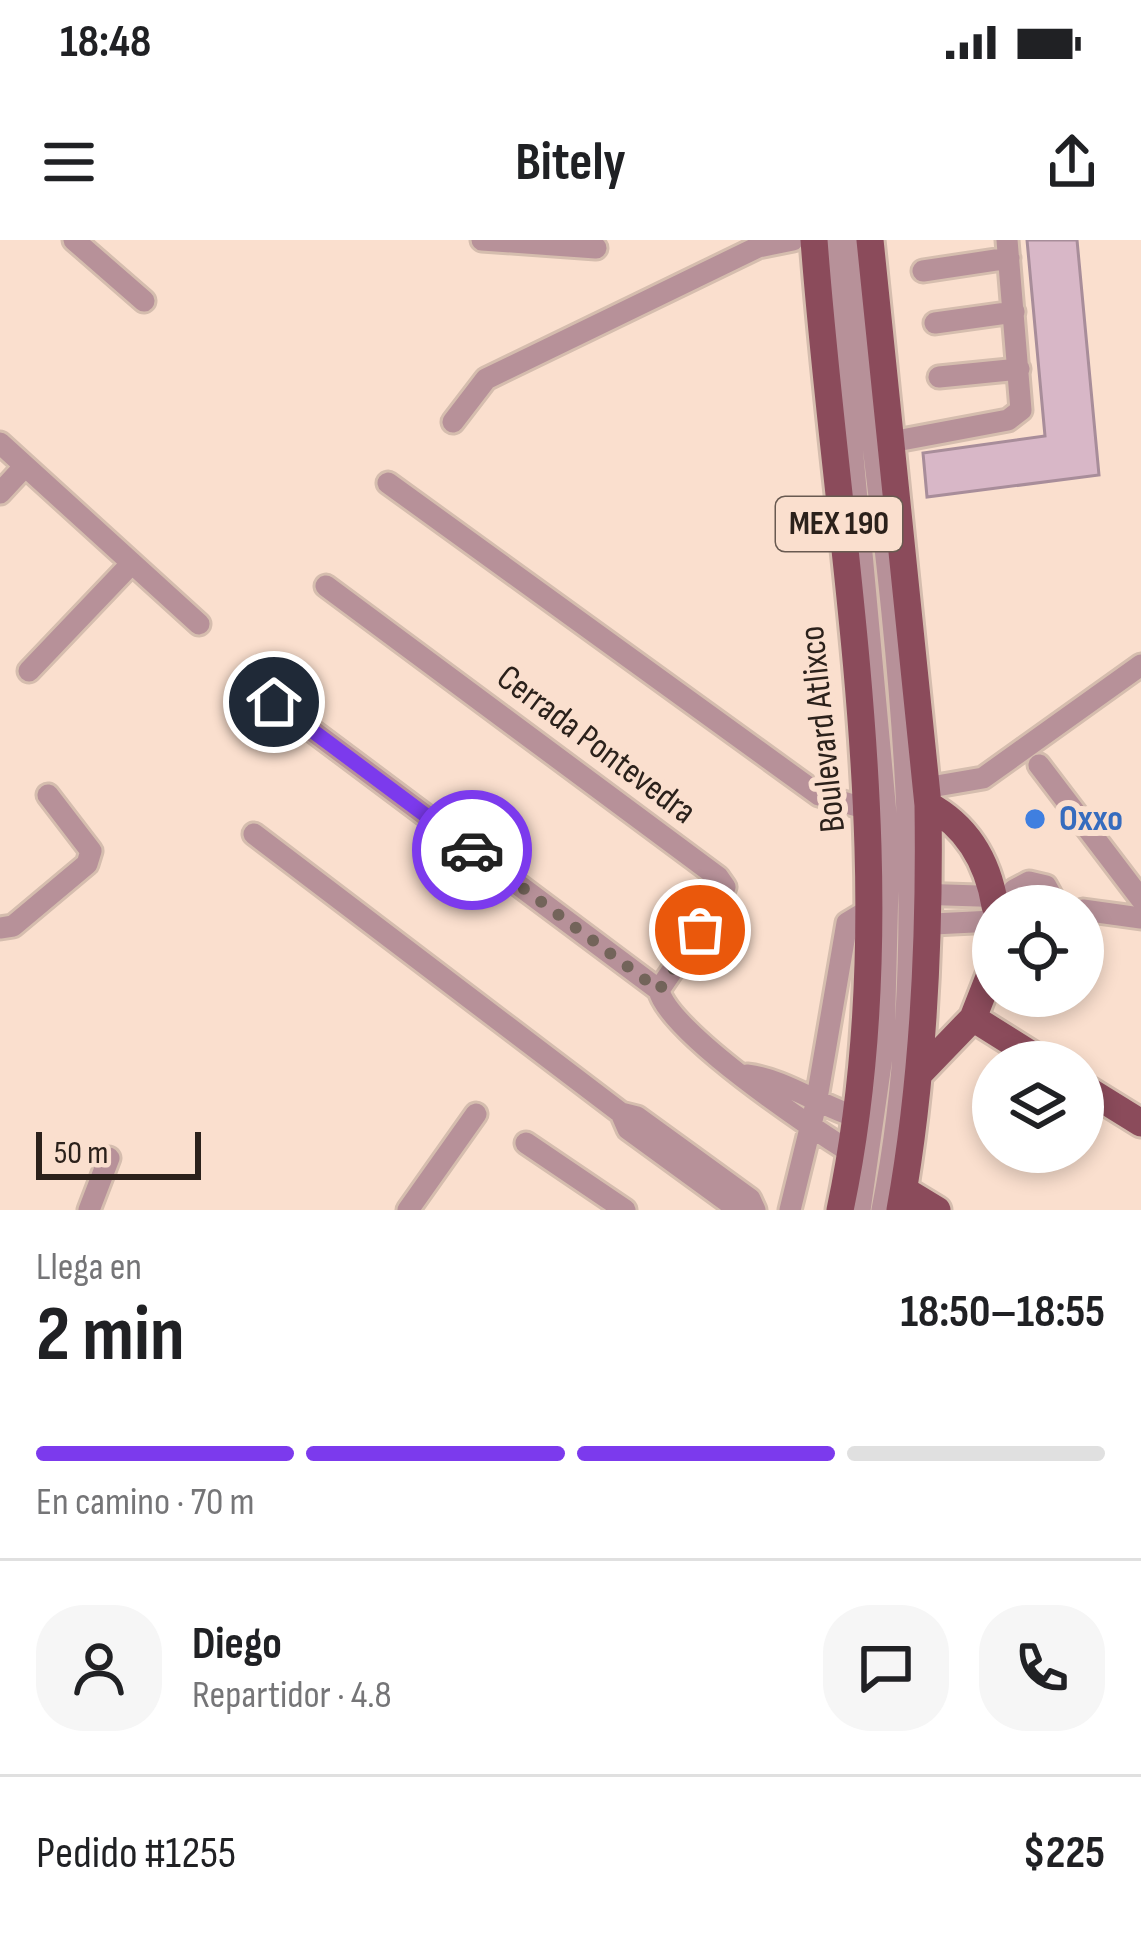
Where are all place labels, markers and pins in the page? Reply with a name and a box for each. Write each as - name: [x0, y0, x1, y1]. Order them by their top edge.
- pin: [223, 651, 325, 753]
- place label: Oxxo: [1059, 798, 1123, 841]
- marker: Oxxo: [1022, 806, 1048, 832]
- pin: [649, 879, 751, 981]

